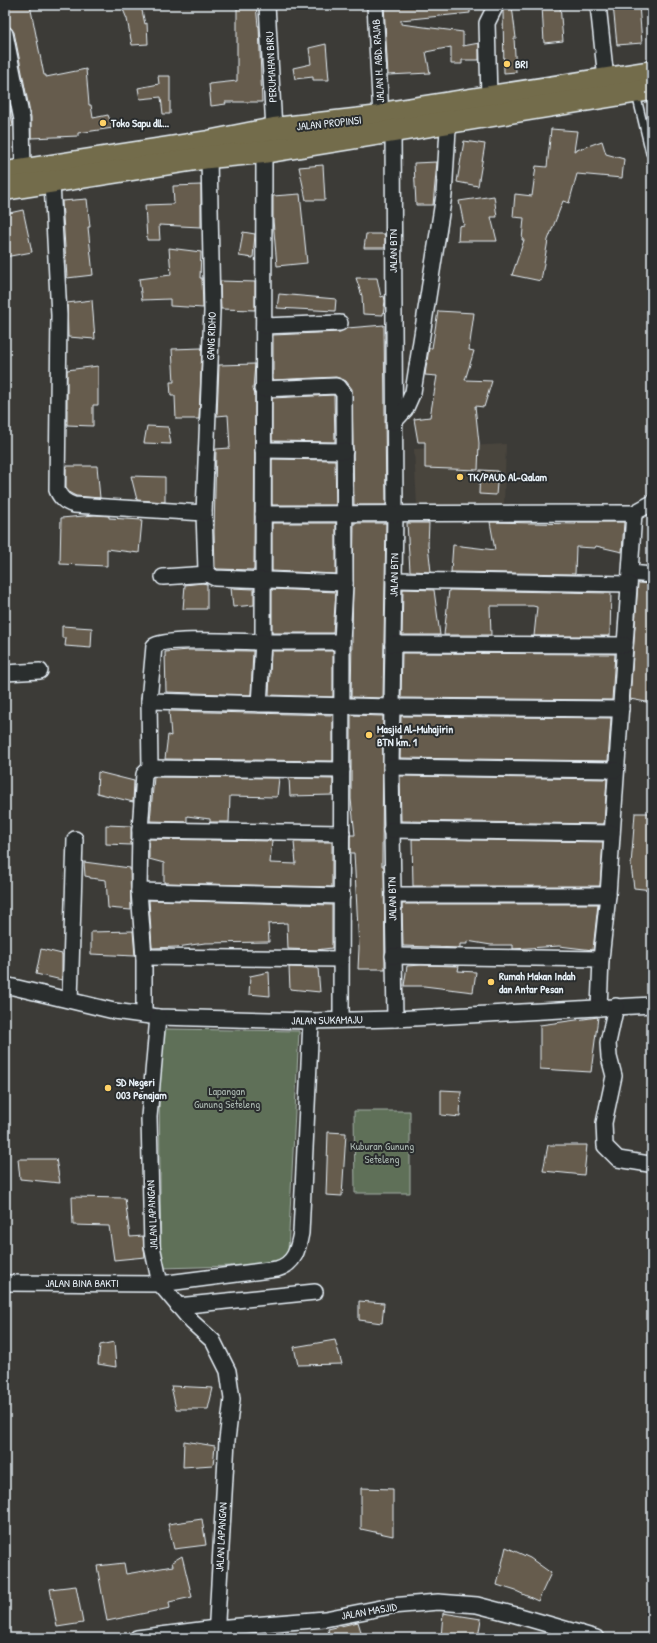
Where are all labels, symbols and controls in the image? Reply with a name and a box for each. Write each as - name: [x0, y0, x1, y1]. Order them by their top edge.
- street label: JALAN H. ABD. RAJAB: [369, 18, 387, 103]
- street label: PERUMAHAN BIRU: [262, 31, 280, 103]
- place label: BRI: [515, 57, 529, 71]
- marker: BRI: [502, 59, 512, 69]
- street label: JALAN PROPINSI: [296, 113, 362, 133]
- place label: Toko Sapu dll...: [110, 116, 170, 131]
- marker: Toko Sapu dll...: [98, 118, 108, 128]
- street label: JALAN BTN: [386, 229, 400, 273]
- street label: GANG RIDHO: [203, 312, 219, 360]
- place label: TK/PAUD Al-Qalam: [467, 470, 548, 484]
- marker: TK/PAUD Al-Qalam: [455, 472, 465, 482]
- street label: JALAN BTN: [387, 553, 401, 597]
- place label: Masjid Al-Muhajirin BTN km. 1: [377, 722, 453, 749]
- marker: Masjid Al-Muhajirin BTN km. 1: [364, 730, 374, 740]
- street label: JALAN BTN: [385, 877, 399, 921]
- place label: Rumah Makan Indah dan Antar Pesan: [499, 969, 576, 996]
- marker: Rumah Makan Indah dan Antar Pesan: [486, 977, 496, 987]
- street label: JALAN SUKAMAJU: [291, 1012, 363, 1028]
- place label: SD Negeri 003 Penajam: [116, 1075, 167, 1103]
- marker: SD Negeri 003 Penajam: [103, 1083, 113, 1093]
- park label: Lapangan Gunung Seteleng: [194, 1084, 260, 1111]
- park label: Kuburan Gunung Seteleng: [350, 1139, 414, 1166]
- street label: JALAN LAPANGAN: [143, 1180, 161, 1250]
- street label: JALAN BINA BAKTI: [45, 1276, 119, 1290]
- street label: JALAN LAPANGAN: [212, 1502, 230, 1572]
- street label: JALAN MASJID: [340, 1599, 399, 1623]

